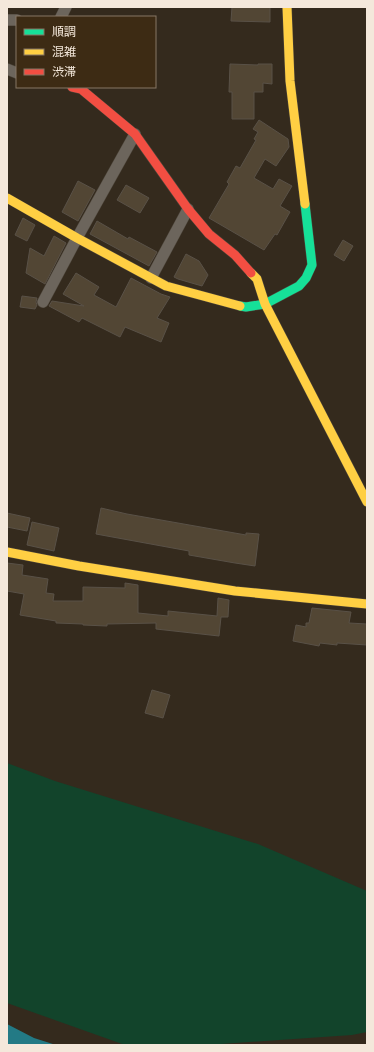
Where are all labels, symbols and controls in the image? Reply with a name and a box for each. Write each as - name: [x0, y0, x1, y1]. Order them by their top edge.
- legend: [16, 16, 156, 88]
- text: 順調: [52, 24, 76, 40]
- text: 混雑: [52, 44, 76, 60]
- text: 渋滞: [52, 64, 76, 80]

